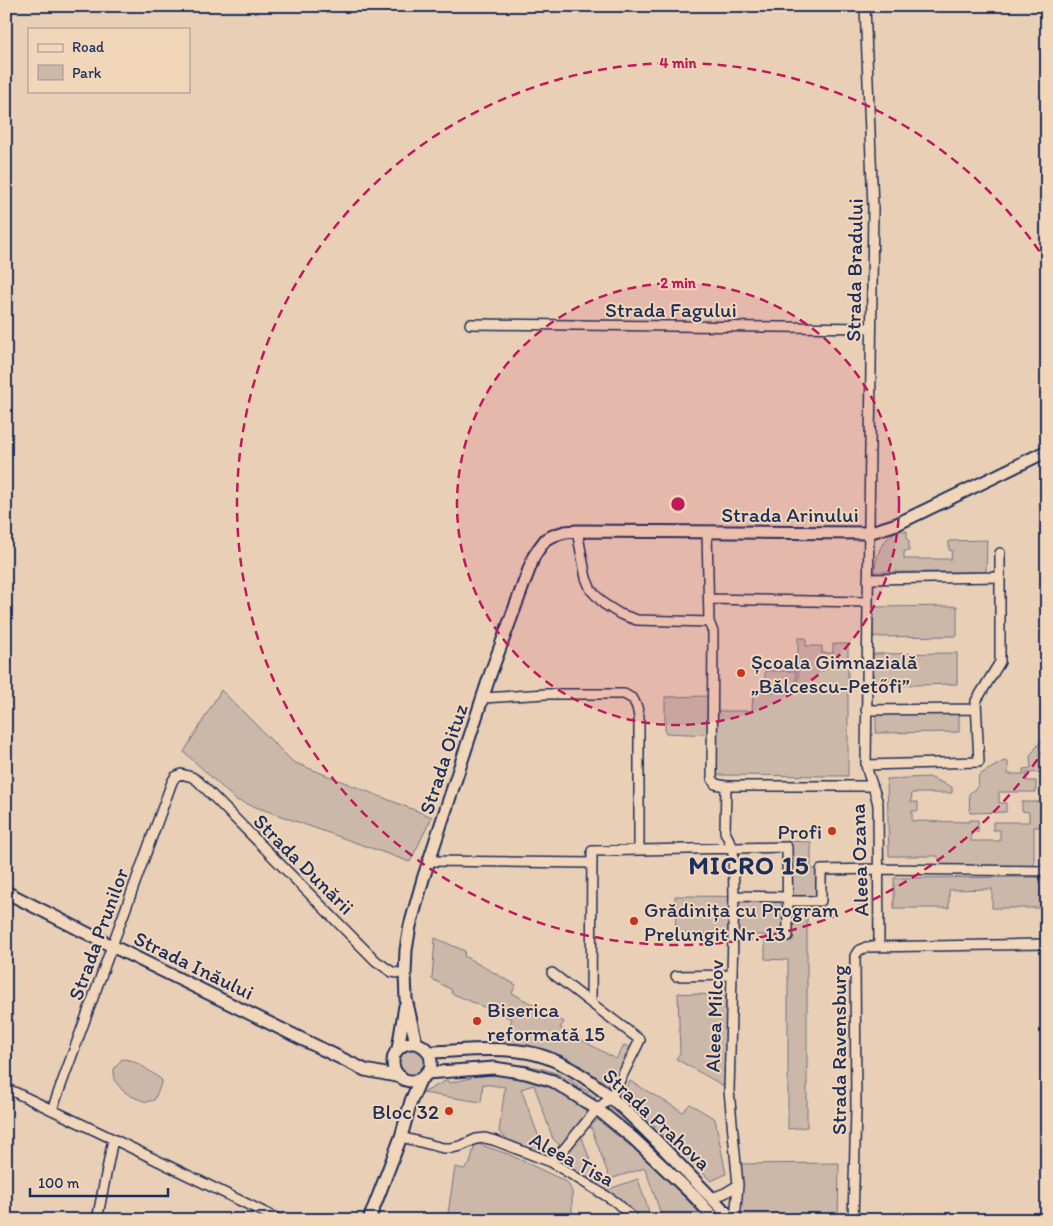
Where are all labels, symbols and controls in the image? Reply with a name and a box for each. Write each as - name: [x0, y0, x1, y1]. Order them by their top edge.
- legend: [28, 28, 190, 92]
- text: Road: [72, 38, 105, 56]
- text: 4 min: [660, 54, 697, 72]
- text: Park: [72, 64, 102, 82]
- street label: Strada Bradului: [840, 198, 868, 342]
- text: 2 min: [660, 274, 697, 292]
- street label: Strada Fagului: [605, 297, 737, 322]
- centre of rings: [669, 495, 687, 513]
- street label: Strada Arinului: [721, 502, 859, 527]
- place label: Școala Gimnazială „Bălcescu-Petőfi”: [751, 649, 918, 698]
- marker: Școala Gimnazială „Bălcescu-Petőfi”: [735, 667, 747, 679]
- street label: Strada Oituz: [413, 700, 473, 817]
- street label: Aleea Ozana: [845, 803, 873, 917]
- street label: Strada Dunării: [248, 808, 360, 920]
- place label: Profi: [778, 819, 822, 844]
- marker: Profi: [826, 825, 838, 837]
- district label: MICRO 15: [689, 849, 809, 881]
- street label: Strada Prunilor: [63, 864, 134, 1003]
- place label: Grădinița cu Program Prelungit Nr. 13: [644, 897, 839, 946]
- marker: Grădinița cu Program Prelungit Nr. 13: [628, 915, 640, 927]
- street label: Strada Inăului: [130, 925, 258, 1005]
- street label: Aleea Milcov: [700, 959, 728, 1073]
- street label: Strada Ravensburg: [826, 965, 851, 1135]
- place label: Biserica reformată 15: [487, 997, 605, 1046]
- marker: Biserica reformată 15: [471, 1015, 483, 1027]
- street label: Strada Prahova: [598, 1063, 716, 1175]
- place label: Bloc 32: [372, 1099, 439, 1124]
- marker: Bloc 32: [443, 1105, 455, 1117]
- street label: Aleea Tisa: [526, 1126, 618, 1192]
- scale bar: [30, 1166, 168, 1198]
- text: 100 m: [38, 1174, 80, 1192]

